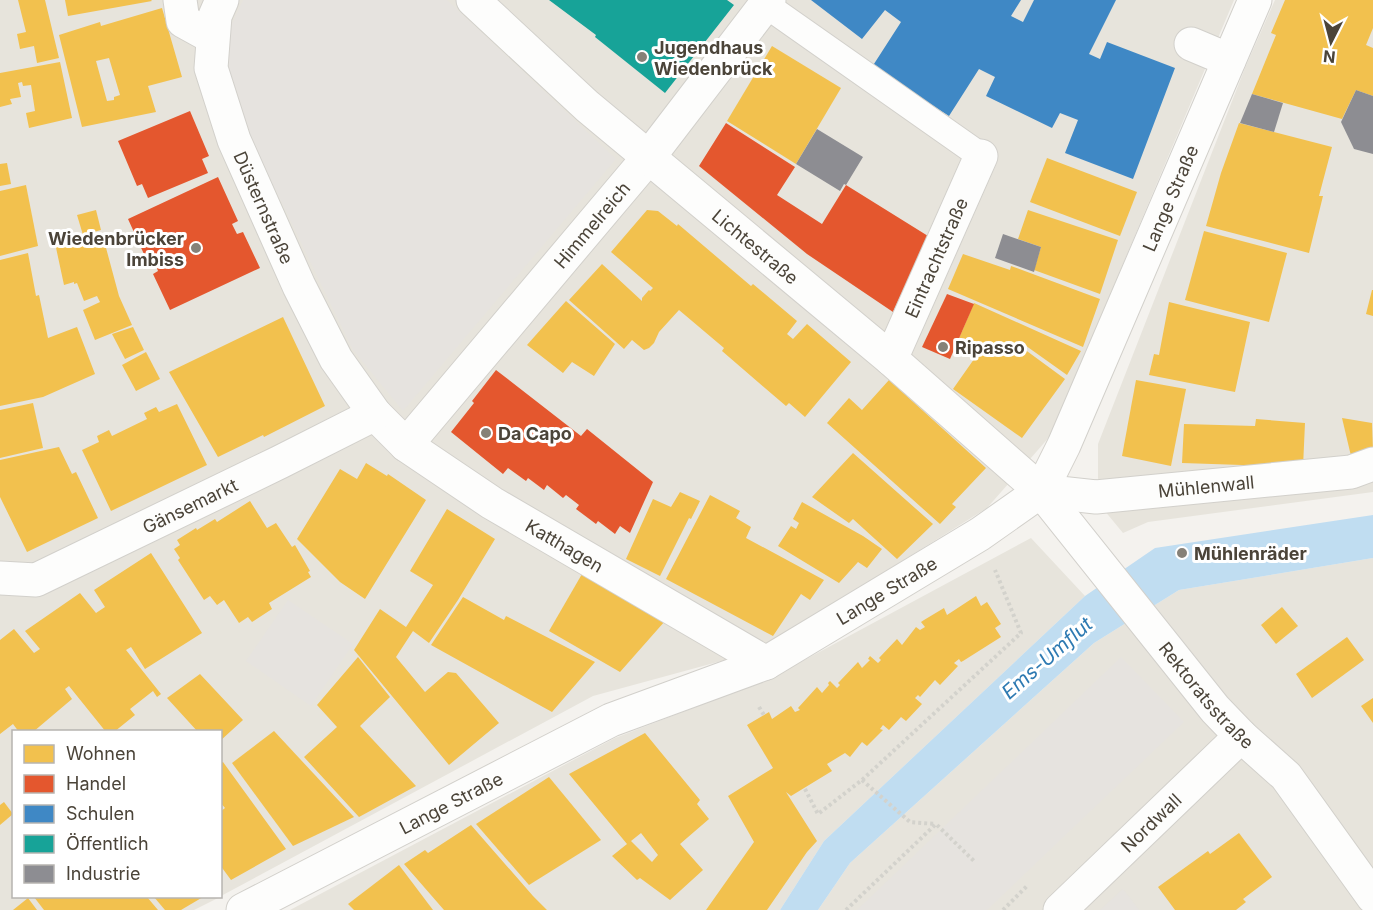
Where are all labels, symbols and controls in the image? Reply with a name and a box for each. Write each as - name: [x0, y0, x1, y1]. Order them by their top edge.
- north arrow: [1301, 12, 1361, 72]
- place label: Jugendhaus Wiedenbrück: [654, 37, 773, 79]
- text: N: [1322, 46, 1337, 68]
- marker: Jugendhaus Wiedenbrück: [635, 50, 649, 64]
- street label: Lange Straße: [1138, 142, 1202, 254]
- street label: Düsternstraße: [230, 148, 298, 267]
- street label: Himmelreich: [549, 177, 634, 272]
- street label: Eintrachtstraße: [900, 194, 972, 321]
- street label: Lichtestraße: [708, 204, 803, 288]
- place label: Wiedenbrücker Imbiss: [48, 228, 184, 270]
- marker: Wiedenbrücker Imbiss: [189, 241, 203, 255]
- place label: Ripasso: [955, 337, 1025, 358]
- marker: Ripasso: [936, 340, 950, 354]
- place label: Da Capo: [498, 423, 572, 444]
- marker: Da Capo: [479, 426, 493, 440]
- street label: Mühlenwall: [1157, 471, 1255, 501]
- street label: Gänsemarkt: [139, 474, 241, 537]
- street label: Katthagen: [522, 515, 607, 576]
- place label: Mühlenräder: [1194, 543, 1307, 564]
- marker: Mühlenräder: [1175, 546, 1189, 560]
- street label: Lange Straße: [832, 552, 941, 629]
- water label: Ems-Umflut: [997, 612, 1098, 704]
- street label: Rektoratsstraße: [1155, 638, 1258, 753]
- legend: [12, 730, 222, 898]
- text: Wohnen: [66, 743, 136, 764]
- street label: Lange Straße: [396, 767, 506, 838]
- text: Handel: [66, 773, 126, 794]
- street label: Nordwall: [1116, 789, 1185, 856]
- text: Schulen: [66, 803, 135, 824]
- text: Öffentlich: [66, 832, 149, 854]
- text: Industrie: [66, 863, 140, 884]

